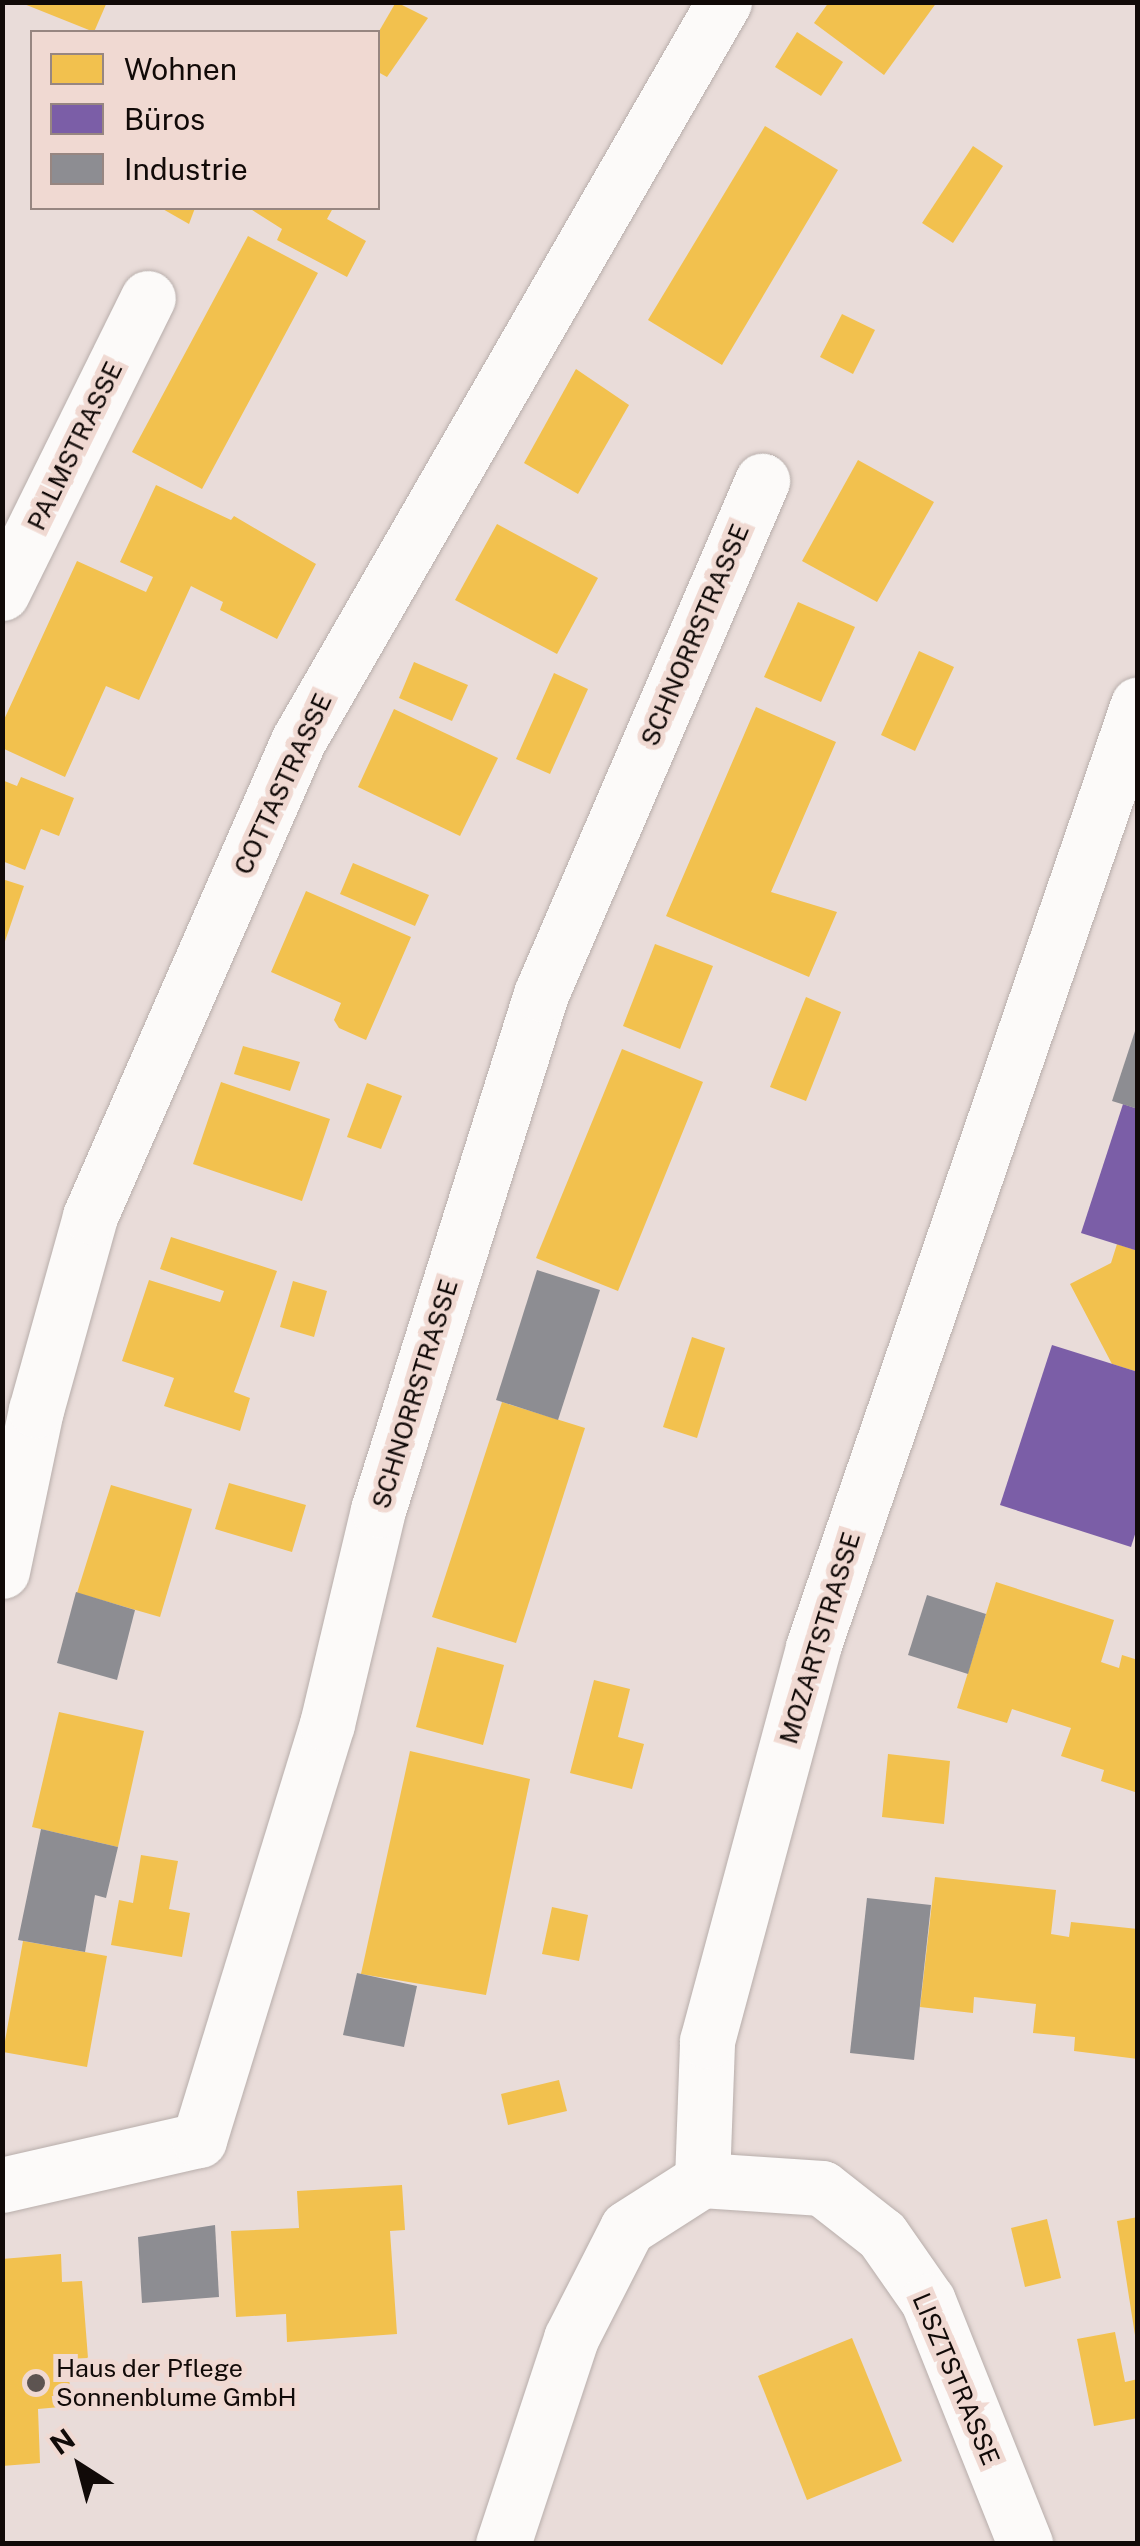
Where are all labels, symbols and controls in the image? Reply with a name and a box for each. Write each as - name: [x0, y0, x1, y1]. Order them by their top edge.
- legend: [30, 30, 380, 210]
- text: Wohnen: [124, 51, 237, 87]
- text: Büros: [124, 101, 205, 137]
- text: Industrie: [124, 151, 248, 187]
- street label: PALMSTRASSE: [21, 357, 129, 535]
- street label: SCHNORRSTRASSE: [635, 520, 755, 750]
- street label: COTTASTRASSE: [228, 689, 338, 879]
- street label: SCHNORRSTRASSE: [366, 1276, 464, 1512]
- street label: MOZARTSTRASSE: [774, 1529, 866, 1747]
- street label: LISZTSTRASSE: [906, 2288, 1006, 2470]
- place label: Haus der Pflege Sonnenblume GmbH: [56, 2354, 297, 2413]
- marker: Haus der Pflege Sonnenblume GmbH: [25, 2372, 47, 2394]
- north arrow: [30, 2416, 130, 2516]
- text: N: [44, 2422, 81, 2461]

